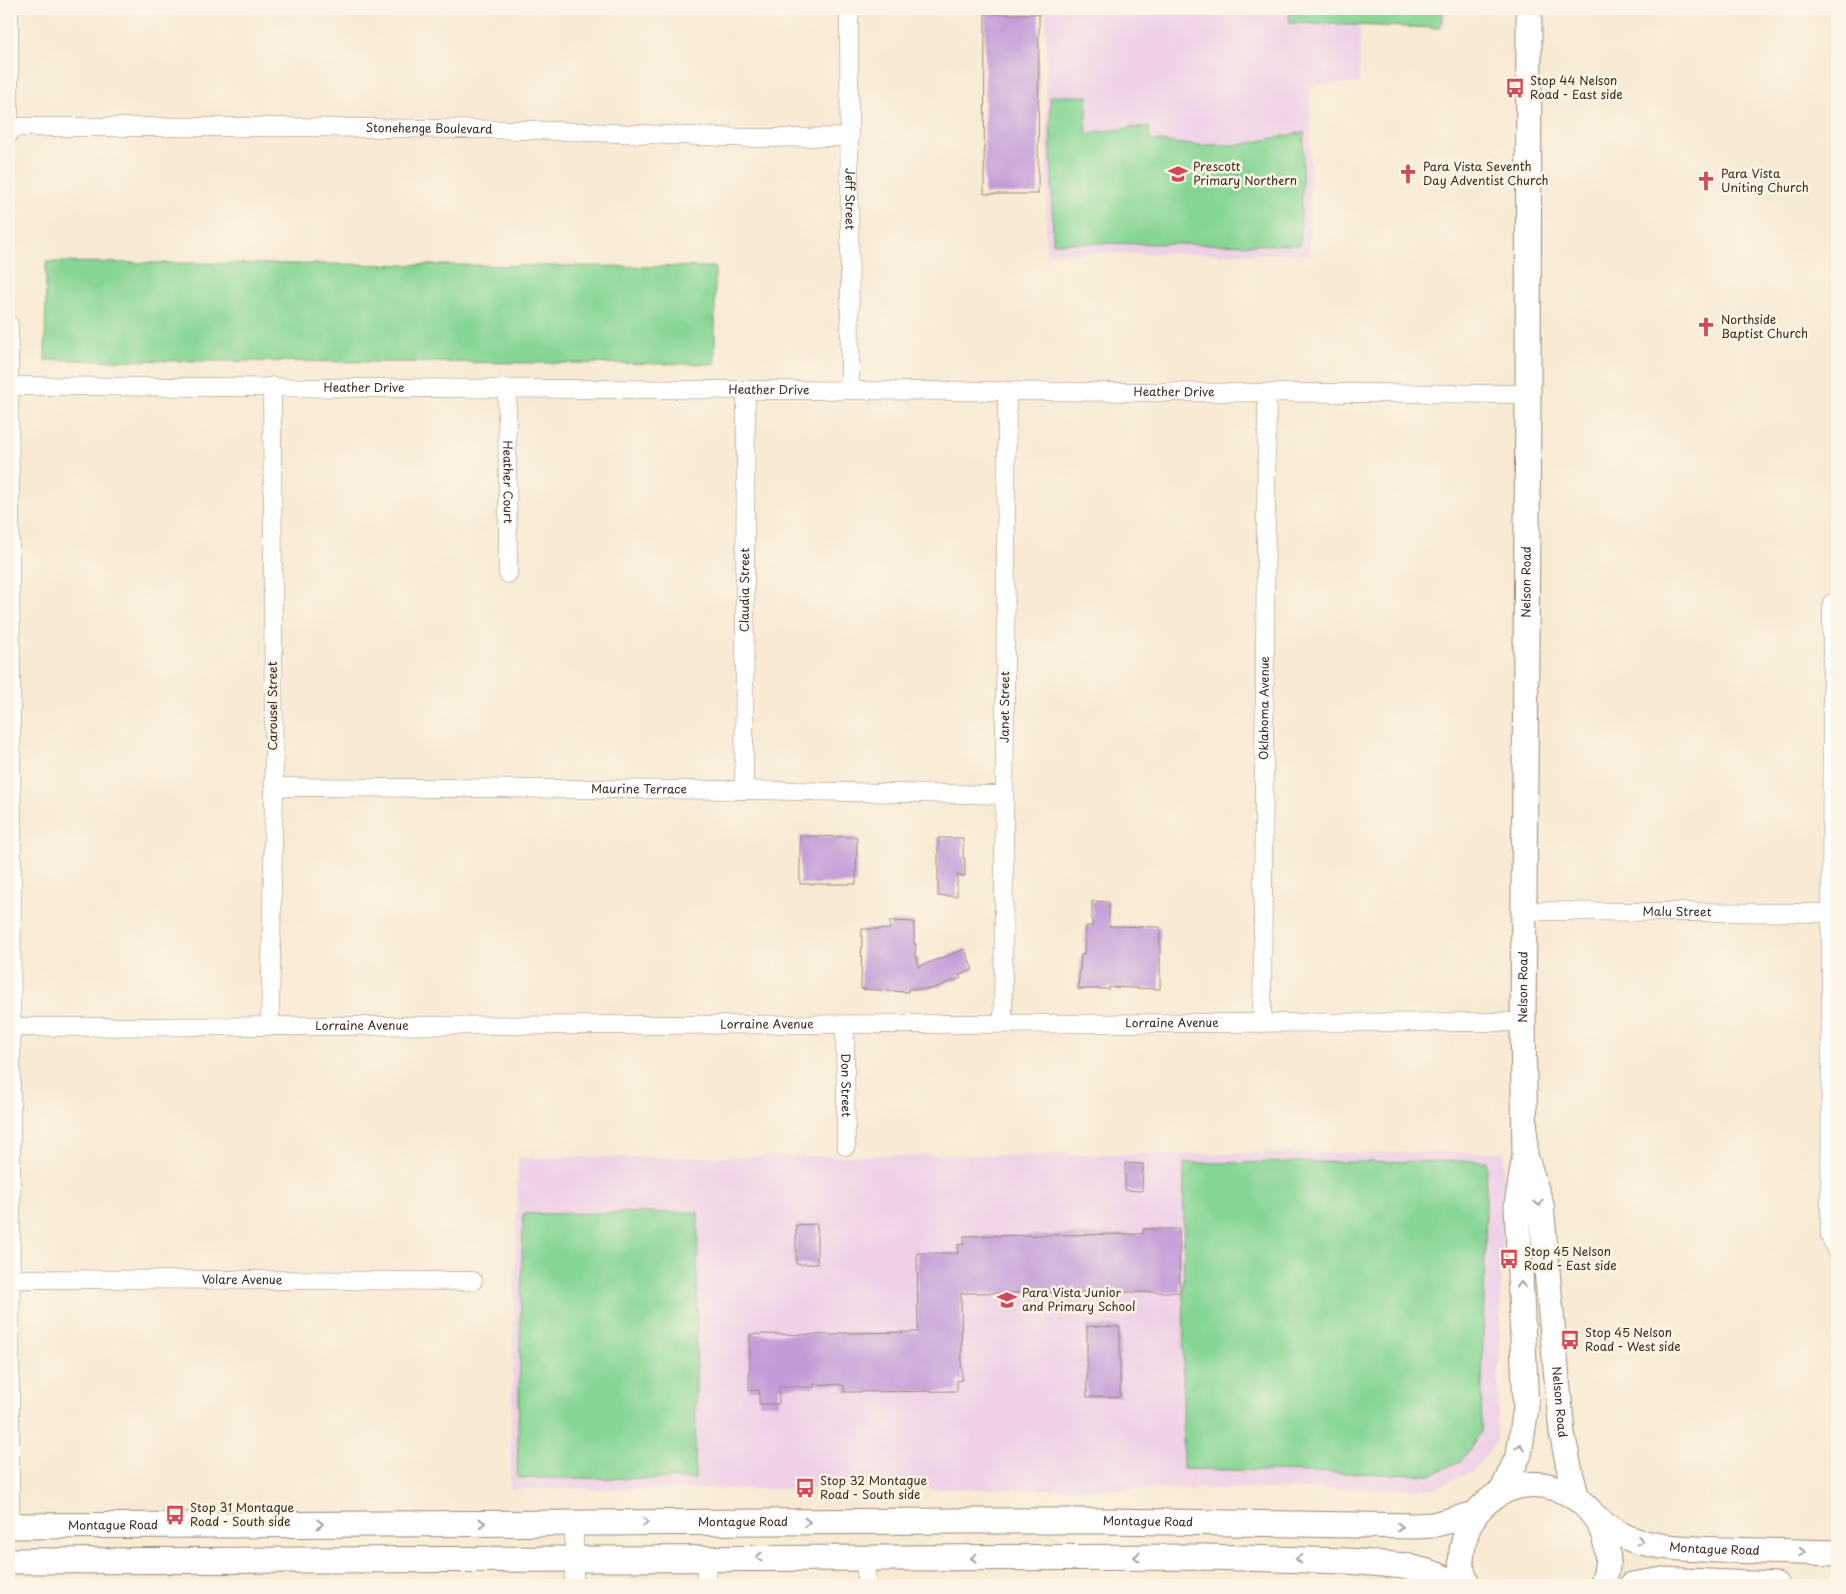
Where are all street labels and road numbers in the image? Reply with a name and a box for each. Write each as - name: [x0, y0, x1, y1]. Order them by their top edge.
- street label: Stonehenge Boulevard: [366, 118, 493, 138]
- street label: Jeff Street: [841, 168, 860, 230]
- street label: Heather Drive: [323, 378, 405, 396]
- street label: Heather Drive: [728, 380, 810, 398]
- street label: Heather Drive: [1133, 382, 1215, 400]
- street label: Heather Court: [499, 440, 518, 524]
- street label: Nelson Road: [1516, 546, 1535, 618]
- street label: Claudia Street: [735, 548, 753, 632]
- street label: Oklahoma Avenue: [1254, 656, 1273, 760]
- street label: Carousel Street: [263, 661, 281, 751]
- street label: Janet Street: [995, 671, 1013, 743]
- street label: Maurine Terrace: [591, 779, 687, 798]
- street label: Malu Street: [1643, 902, 1712, 920]
- street label: Nelson Road: [1513, 951, 1532, 1023]
- street label: Lorraine Avenue: [1125, 1013, 1219, 1031]
- street label: Lorraine Avenue: [720, 1014, 814, 1033]
- street label: Lorraine Avenue: [315, 1016, 409, 1034]
- street label: Don Street: [837, 1053, 856, 1117]
- street label: Volare Avenue: [202, 1270, 283, 1288]
- street label: Nelson Road: [1548, 1365, 1573, 1439]
- street label: Montague Road: [1103, 1511, 1193, 1530]
- street label: Montague Road: [698, 1512, 788, 1530]
- street label: Montague Road: [68, 1515, 158, 1534]
- street label: Montague Road: [1669, 1537, 1760, 1559]

